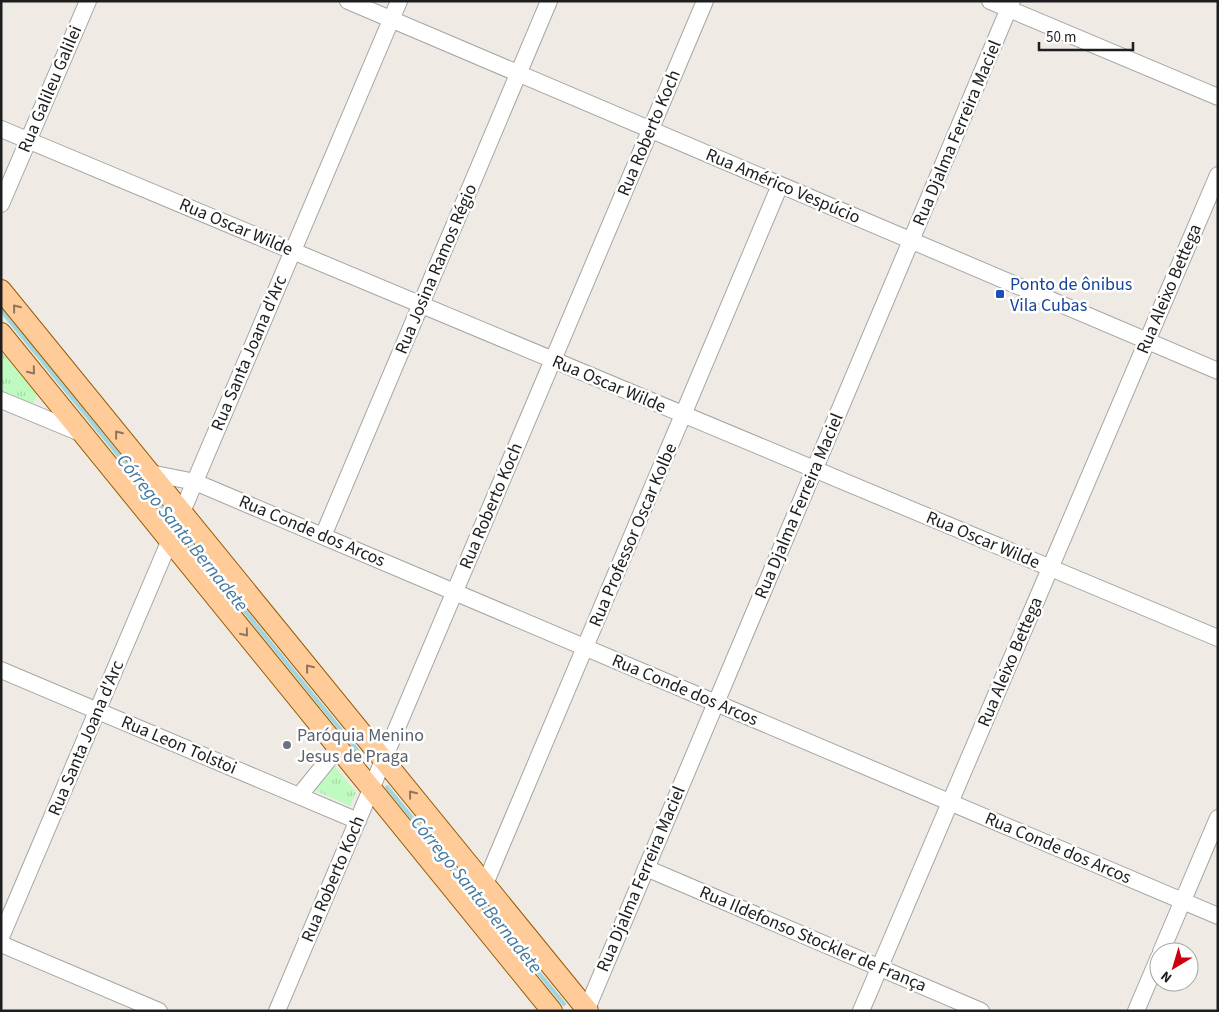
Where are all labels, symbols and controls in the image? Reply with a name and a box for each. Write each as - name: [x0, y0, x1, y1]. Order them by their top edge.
- scale bar: [1039, 20, 1133, 52]
- street label: Rua Galileu Galilei: [12, 22, 88, 156]
- text: 50 m: [1046, 27, 1076, 48]
- street label: Rua Djalma Ferreira Maciel: [907, 36, 1007, 230]
- street label: Rua Roberto Koch: [611, 66, 687, 200]
- street label: Rua Américo Vespúcio: [702, 142, 864, 230]
- street label: Rua Josina Ramos Régio: [389, 180, 483, 358]
- street label: Rua Oscar Wilde: [175, 192, 297, 262]
- street label: Rua Aleixo Bettega: [1130, 220, 1208, 358]
- street label: Rua Santa Joana d'Arc: [205, 271, 293, 435]
- place label: Ponto de ônibus Vila Cubas: [1010, 272, 1132, 318]
- marker: Ponto de ônibus Vila Cubas: [994, 288, 1006, 300]
- one-way arrow: [13, 305, 21, 314]
- street label: Rua Oscar Wilde: [548, 349, 670, 419]
- one-way arrow: [26, 365, 35, 374]
- street label: Rua Djalma Ferreira Maciel: [749, 409, 849, 603]
- one-way arrow: [116, 431, 124, 440]
- street label: Rua Roberto Koch: [453, 439, 529, 573]
- street label: Rua Professor Oscar Kolbe: [583, 439, 683, 631]
- water label: Córrego Santa Bernadete: [110, 448, 254, 618]
- street label: Rua Conde dos Arcos: [235, 489, 389, 573]
- street label: Rua Oscar Wilde: [922, 505, 1044, 575]
- street label: Rua Aleixo Bettega: [971, 593, 1049, 731]
- one-way arrow: [239, 627, 248, 636]
- street label: Rua Conde dos Arcos: [608, 648, 762, 732]
- street label: Rua Santa Joana d'Arc: [42, 656, 130, 820]
- one-way arrow: [306, 665, 315, 674]
- street label: Rua Leon Tolstoi: [117, 709, 241, 781]
- place label: Paróquia Menino Jesus de Praga: [297, 723, 424, 769]
- marker: Paróquia Menino Jesus de Praga: [281, 739, 293, 751]
- street label: Rua Djalma Ferreira Maciel: [591, 782, 691, 976]
- one-way arrow: [408, 791, 417, 800]
- street label: Rua Conde dos Arcos: [981, 806, 1135, 890]
- water label: Córrego Santa Bernadete: [404, 810, 548, 980]
- street label: Rua Roberto Koch: [295, 812, 371, 946]
- street label: Rua Ildefonso Stockler de França: [696, 880, 930, 998]
- north arrow: [1149, 942, 1199, 992]
- text: N: [1157, 966, 1176, 987]

